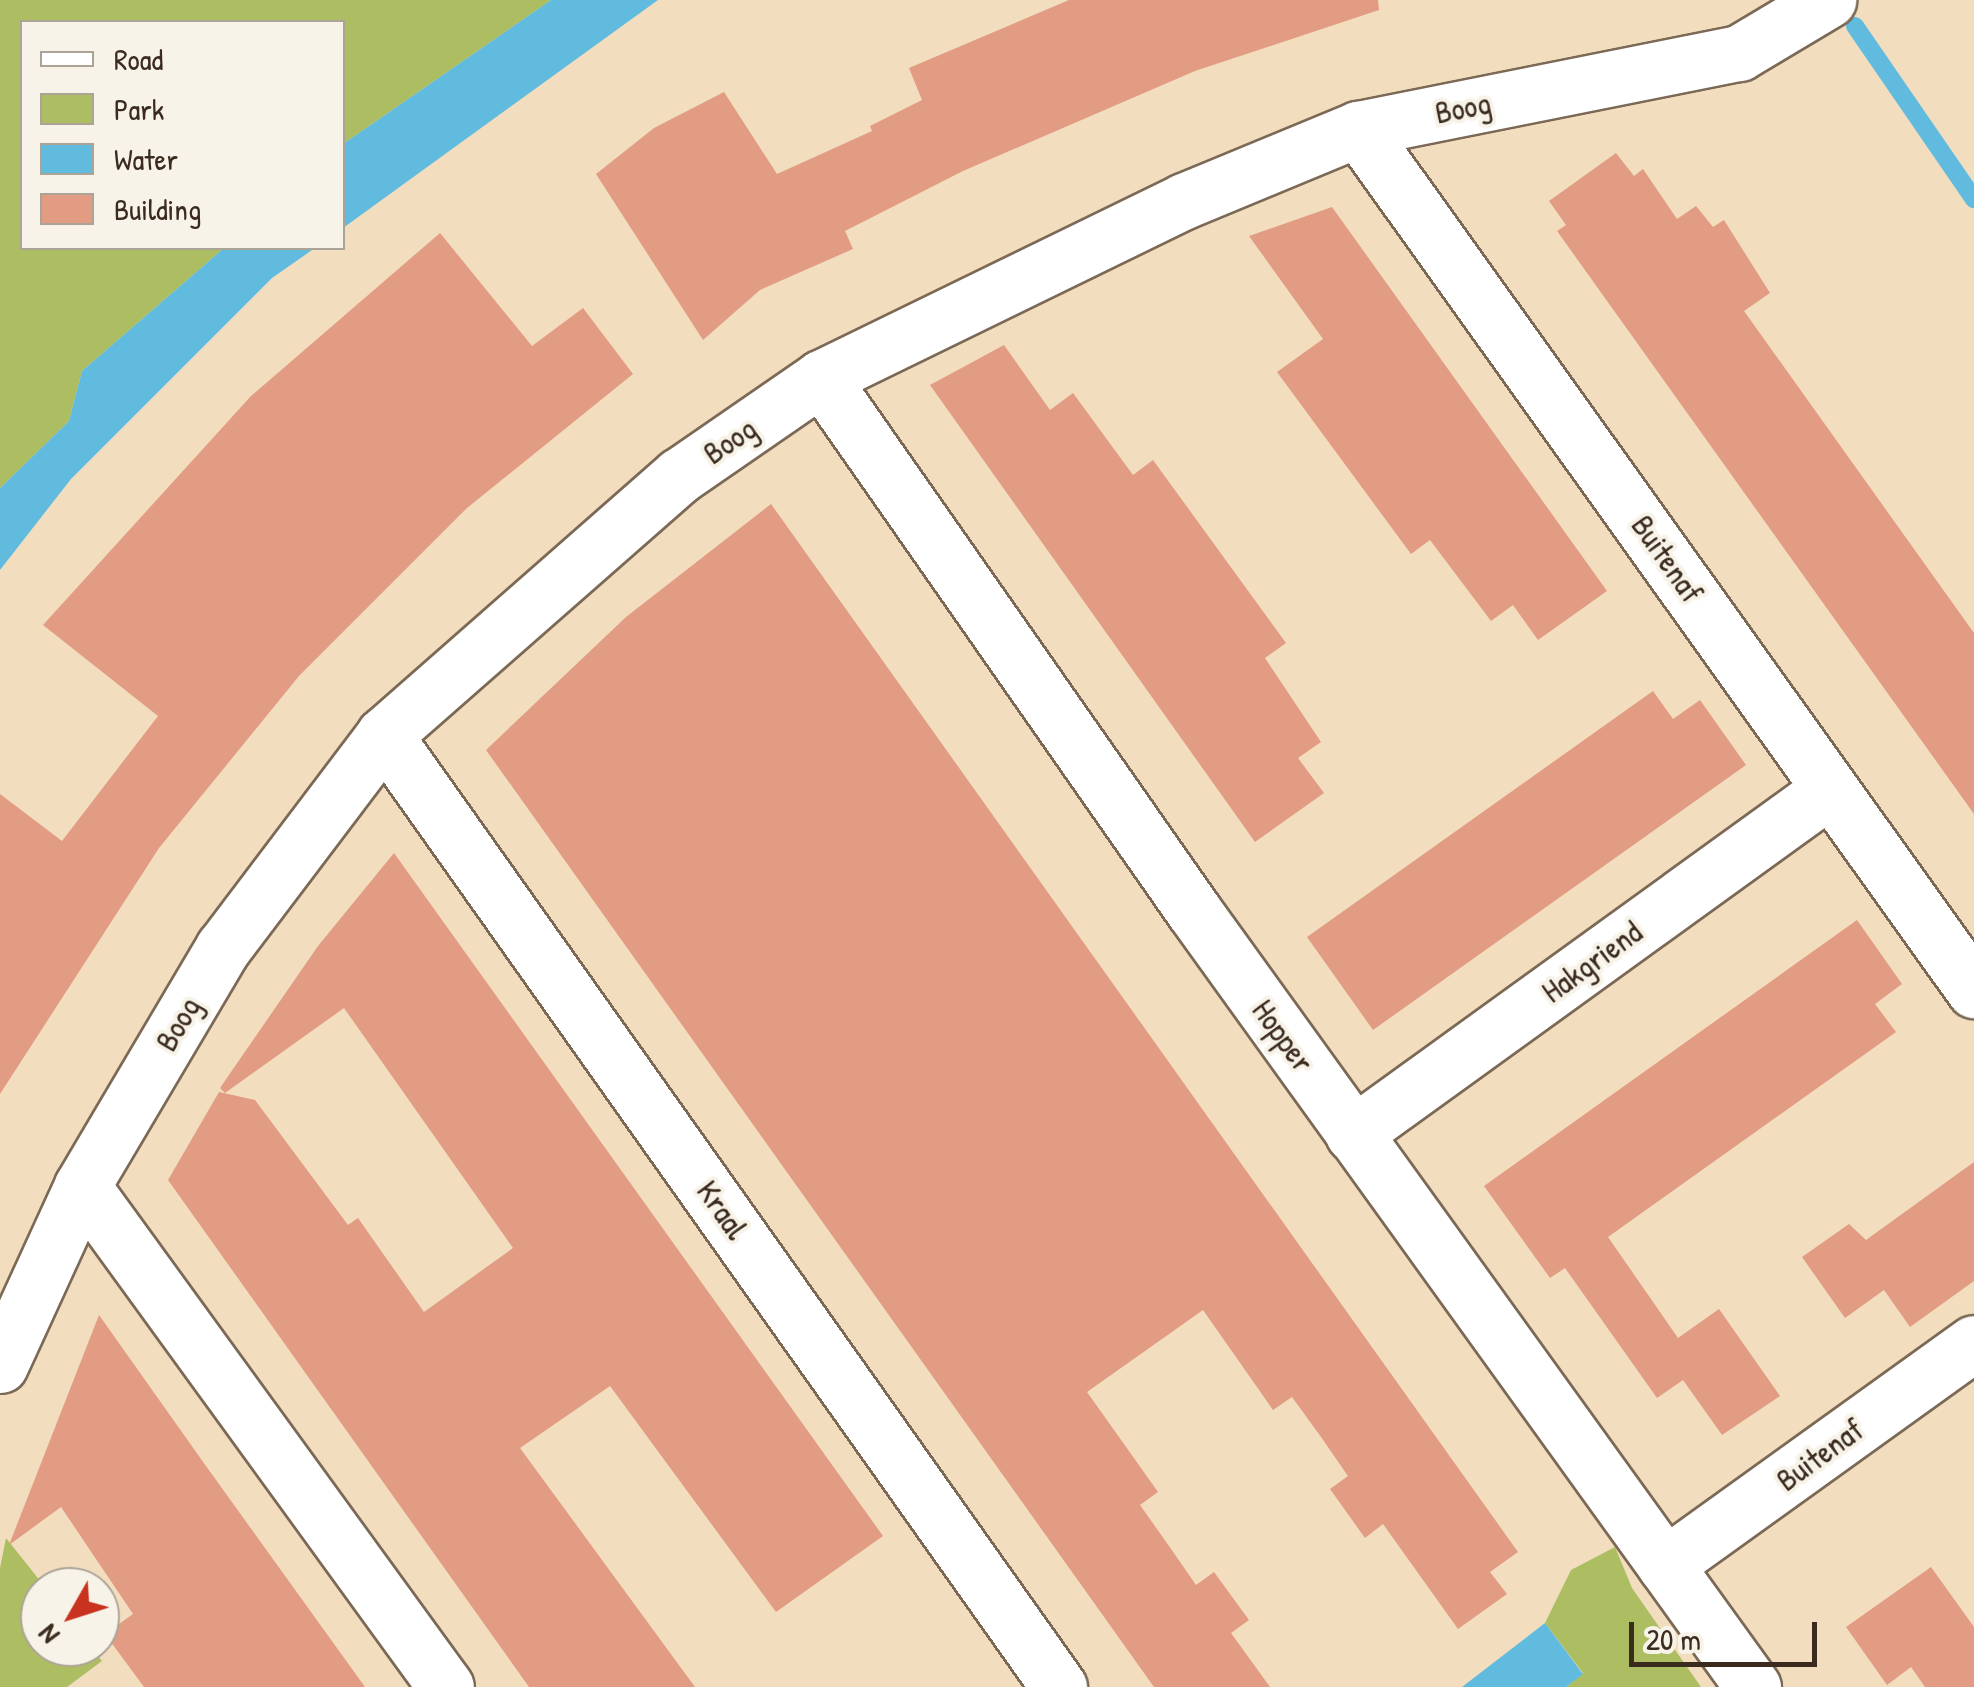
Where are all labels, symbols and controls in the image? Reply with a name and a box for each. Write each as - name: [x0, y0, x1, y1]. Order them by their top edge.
- legend: [20, 20, 345, 250]
- text: Road: [114, 39, 163, 79]
- street label: Boog: [1432, 84, 1494, 132]
- text: Park: [114, 89, 164, 129]
- text: Water: [114, 139, 178, 179]
- text: Building: [114, 189, 201, 229]
- street label: Boog: [696, 409, 764, 473]
- street label: Buitenaf: [1623, 508, 1711, 610]
- street label: Hakgriend: [1535, 913, 1649, 1011]
- street label: Boog: [147, 990, 209, 1058]
- street label: Hopper: [1244, 992, 1322, 1080]
- street label: Kraal: [688, 1173, 756, 1247]
- street label: Buitenaf: [1769, 1411, 1871, 1499]
- north arrow: [20, 1567, 120, 1667]
- scale bar: [1634, 1602, 1822, 1664]
- text: N: [29, 1617, 68, 1652]
- text: 20 m: [1646, 1619, 1701, 1659]

